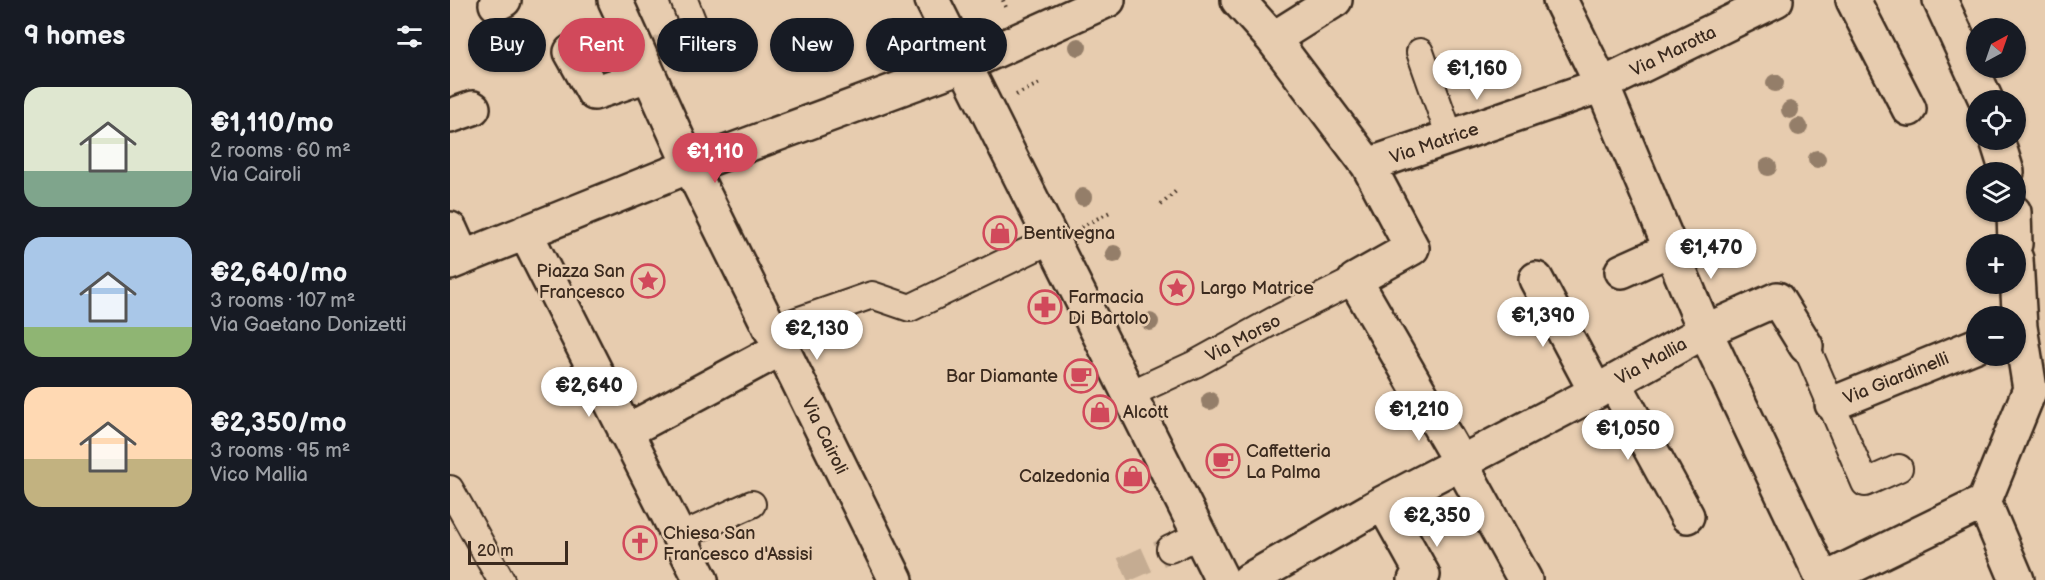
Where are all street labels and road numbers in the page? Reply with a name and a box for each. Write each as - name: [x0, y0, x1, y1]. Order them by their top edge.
- street label: Via Marotta: [1627, 22, 1720, 81]
- street label: Via Matrice: [1387, 118, 1482, 168]
- street label: Via Morso: [1202, 310, 1284, 367]
- street label: Via Mallia: [1612, 333, 1691, 390]
- street label: Via Giardinelli: [1840, 348, 1952, 409]
- street label: Via Cairoli: [797, 395, 852, 478]

